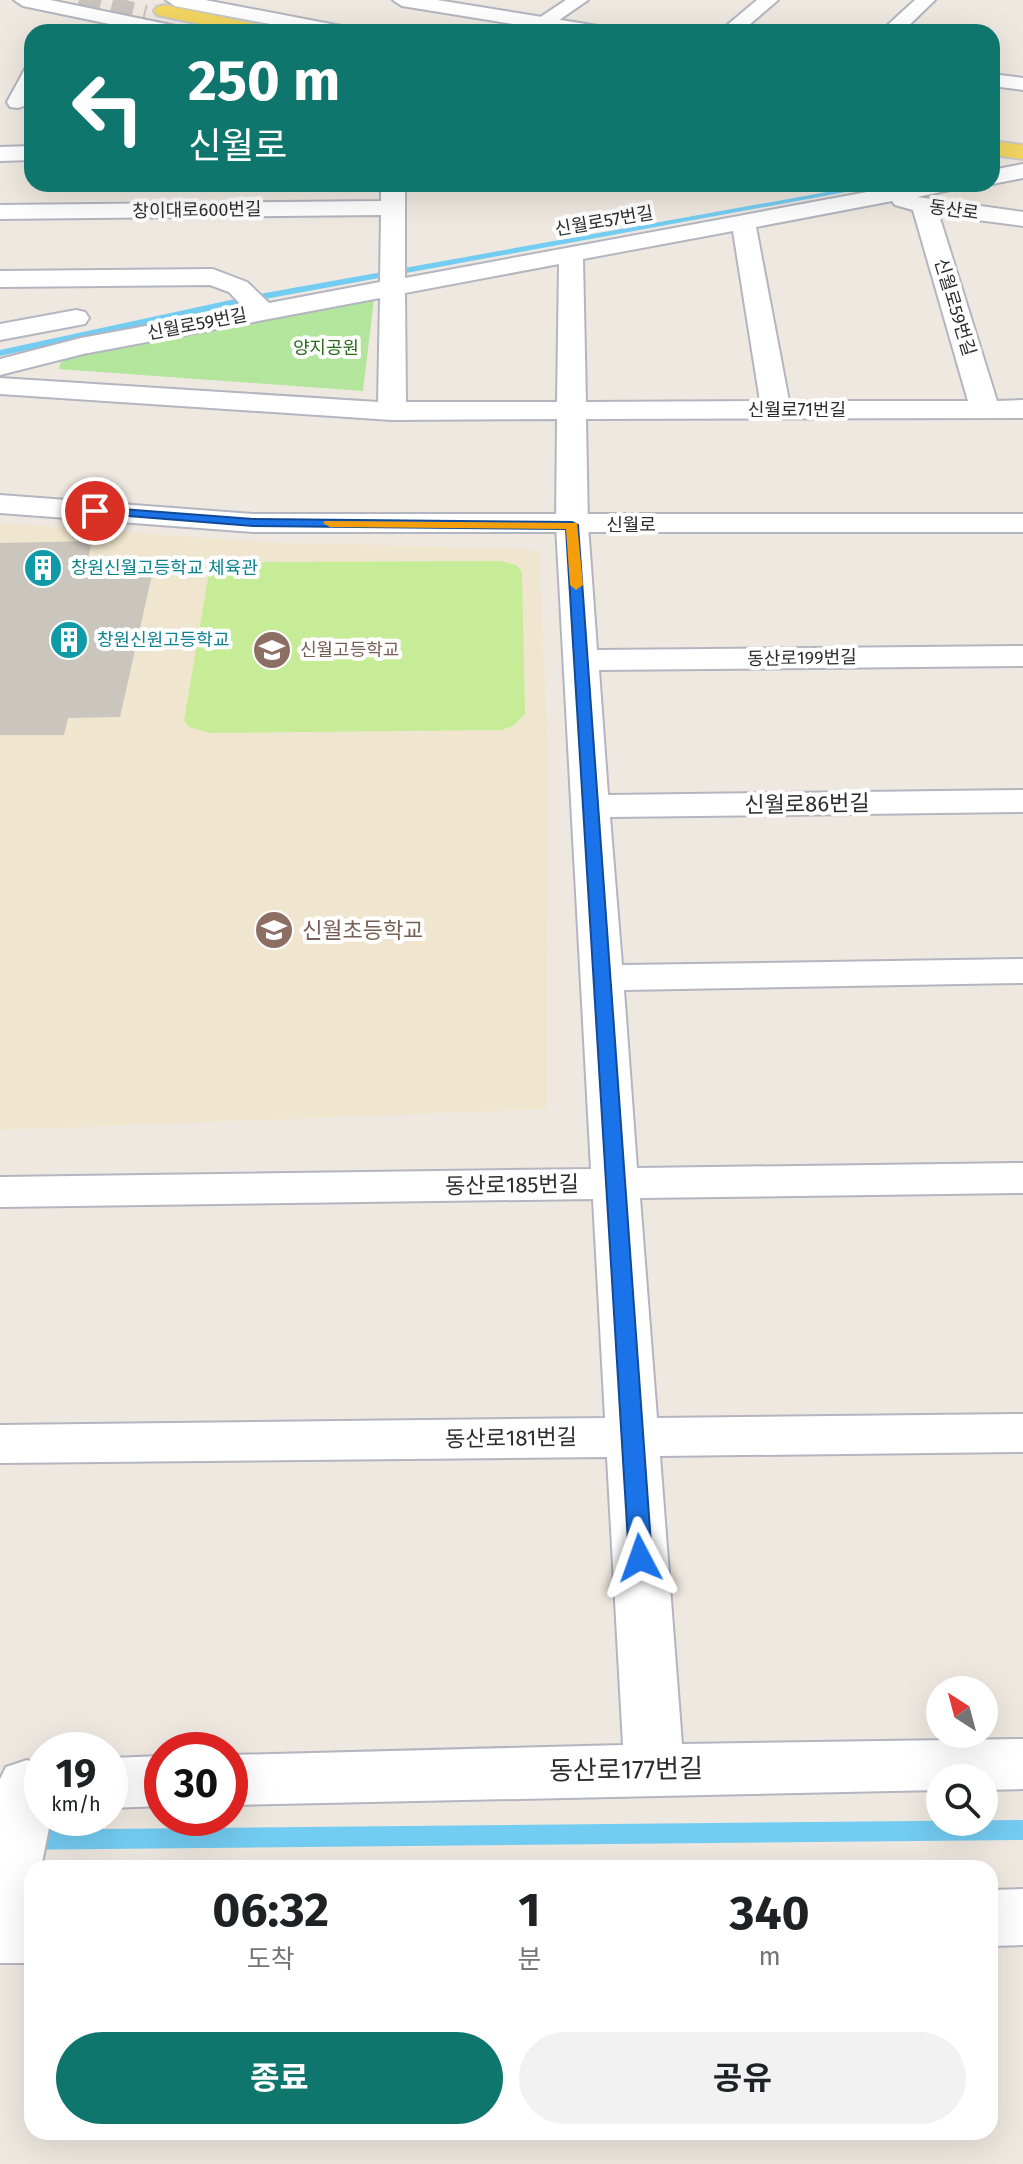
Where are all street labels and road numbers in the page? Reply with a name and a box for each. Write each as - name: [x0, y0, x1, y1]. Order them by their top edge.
- street label: 동산로: [928, 196, 980, 224]
- street label: 창이대로600번길: [132, 198, 262, 222]
- street label: 신월로57번길: [553, 202, 655, 240]
- street label: 신월로59번길: [930, 255, 980, 359]
- street label: 신월로59번길: [145, 304, 249, 344]
- street label: 신월로71번길: [748, 399, 846, 421]
- street label: 신월로: [606, 514, 656, 536]
- street label: 동산로199번길: [747, 646, 857, 670]
- street label: 신월로86번길: [744, 789, 870, 819]
- street label: 동산로185번길: [445, 1170, 579, 1200]
- street label: 동산로181번길: [445, 1423, 577, 1453]
- street label: 동산로177번길: [549, 1753, 703, 1787]

